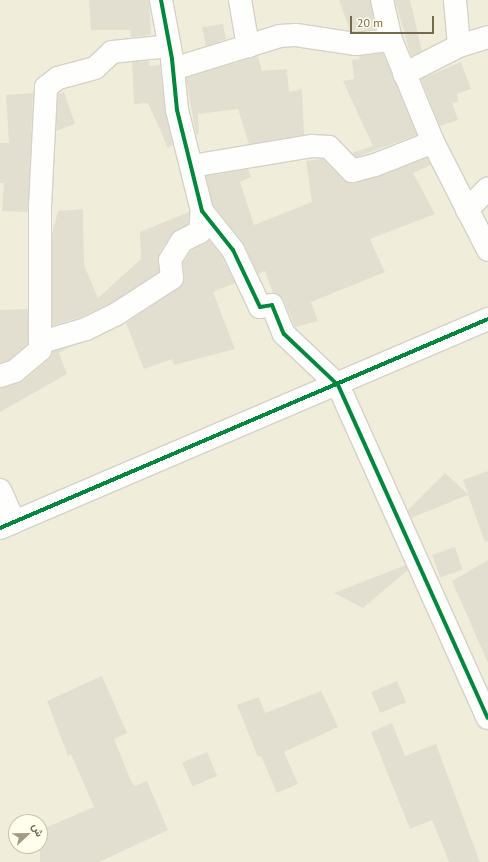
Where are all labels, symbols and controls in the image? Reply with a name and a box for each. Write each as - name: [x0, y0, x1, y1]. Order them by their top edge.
- scale bar: [352, 8, 436, 34]
- text: 20 m: [357, 15, 383, 30]
- north arrow: [8, 814, 48, 854]
- text: ش: [29, 821, 47, 839]

